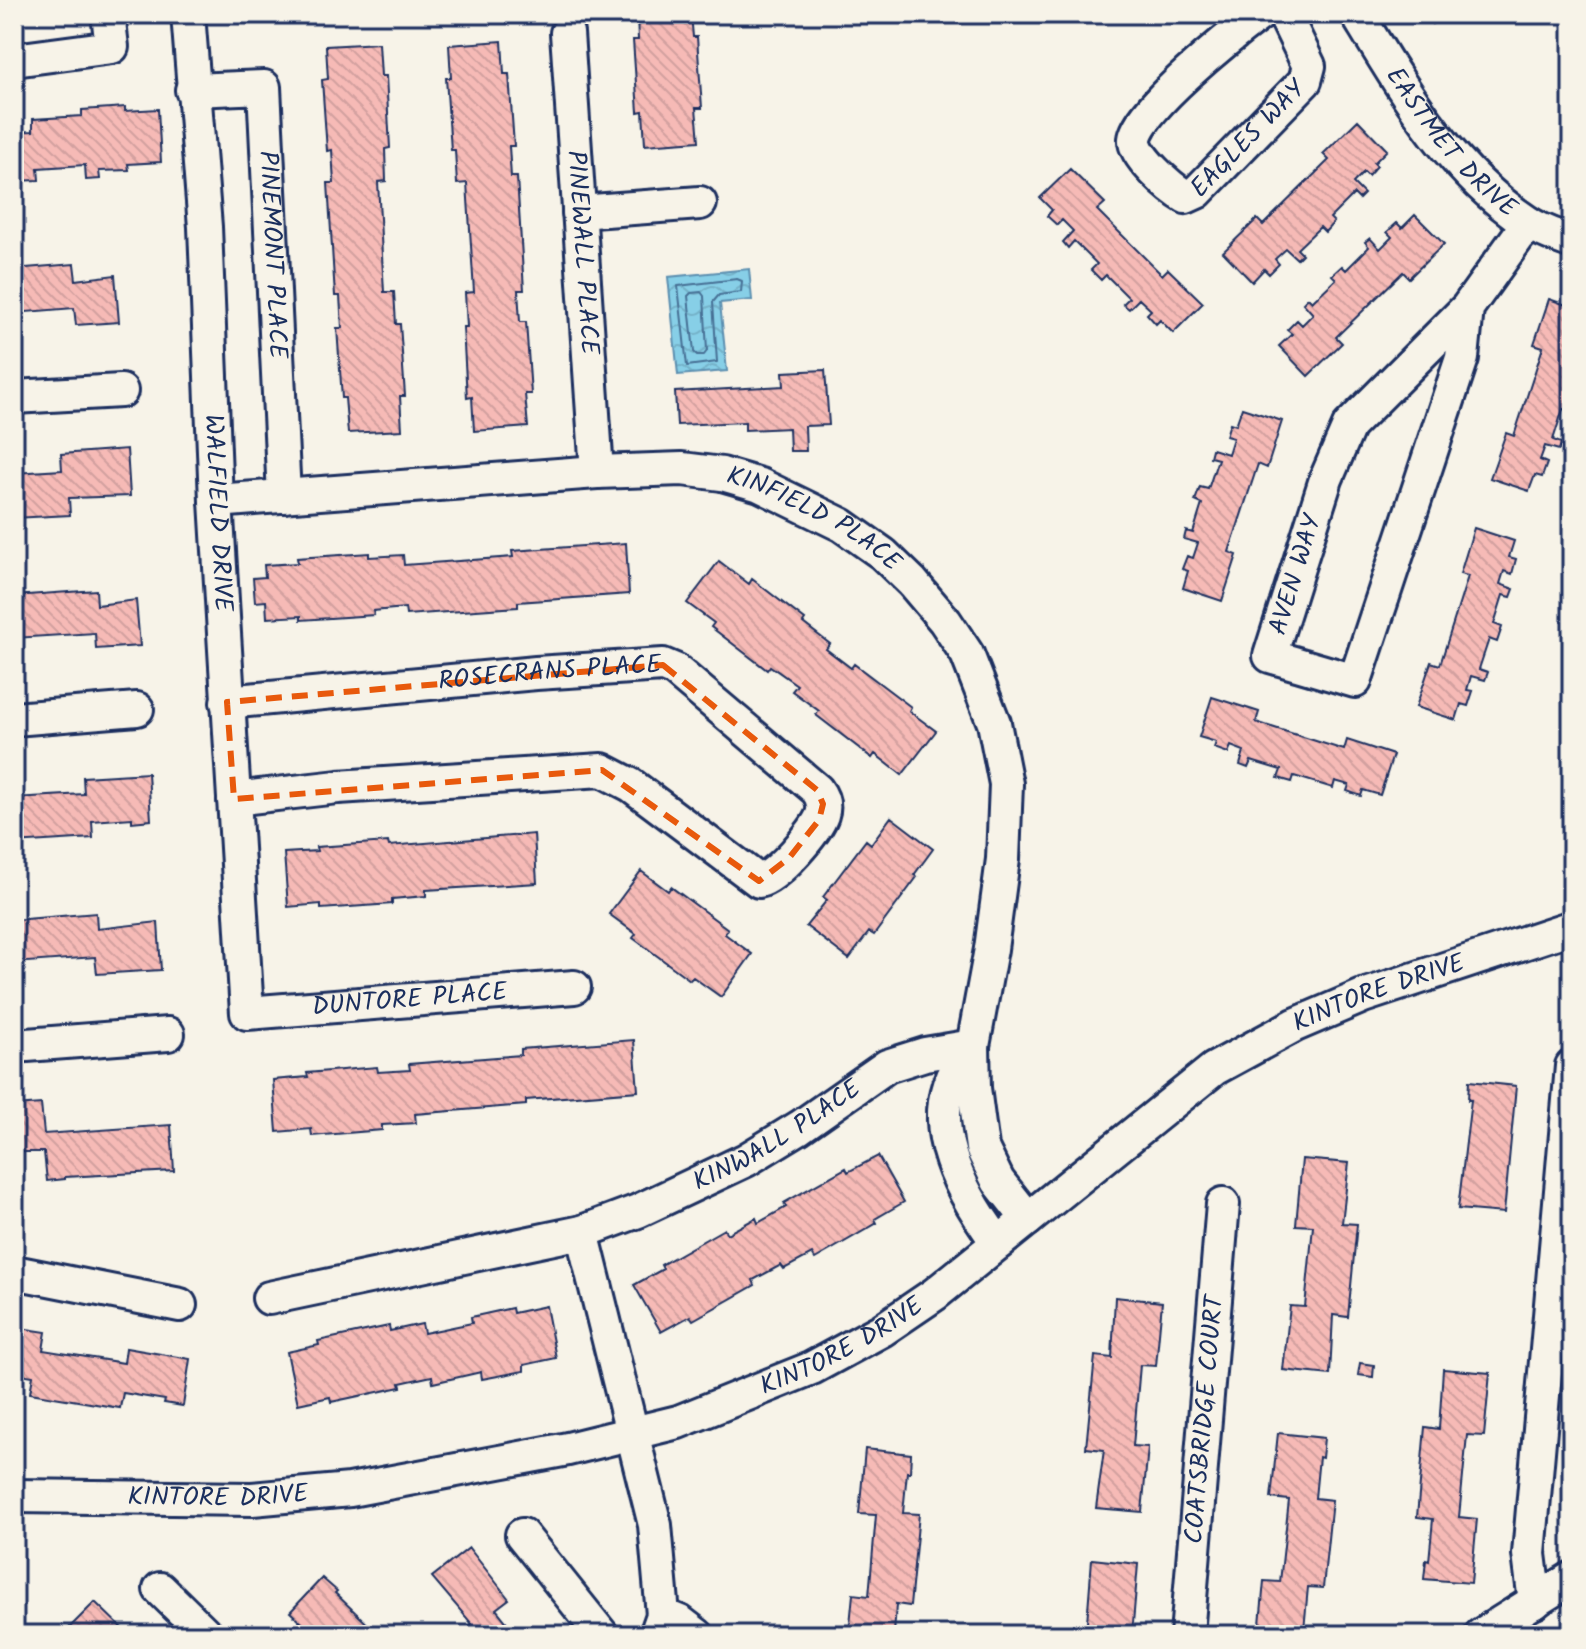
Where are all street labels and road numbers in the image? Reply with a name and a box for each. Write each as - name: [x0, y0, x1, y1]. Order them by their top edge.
- street label: EASTMET DRIVE: [1374, 59, 1527, 229]
- street label: EAGLES WAY: [1180, 69, 1317, 208]
- street label: PINEWALL PLACE: [554, 149, 610, 357]
- street label: PINEMONT PLACE: [246, 150, 298, 361]
- street label: WALFIELD DRIVE: [192, 413, 244, 614]
- street label: KINFIELD PLACE: [721, 455, 912, 583]
- street label: AVEN WAY: [1258, 509, 1335, 640]
- street label: ROSECRANS PLACE: [436, 644, 663, 703]
- street label: KINTORE DRIVE: [1286, 943, 1471, 1045]
- street label: DUNTORE PLACE: [310, 971, 510, 1029]
- street label: KINWALL PLACE: [686, 1069, 871, 1203]
- street label: KINTORE DRIVE: [754, 1286, 933, 1408]
- street label: COATSBRIDGE COURT: [1174, 1292, 1236, 1546]
- street label: KINTORE DRIVE: [127, 1473, 311, 1520]

